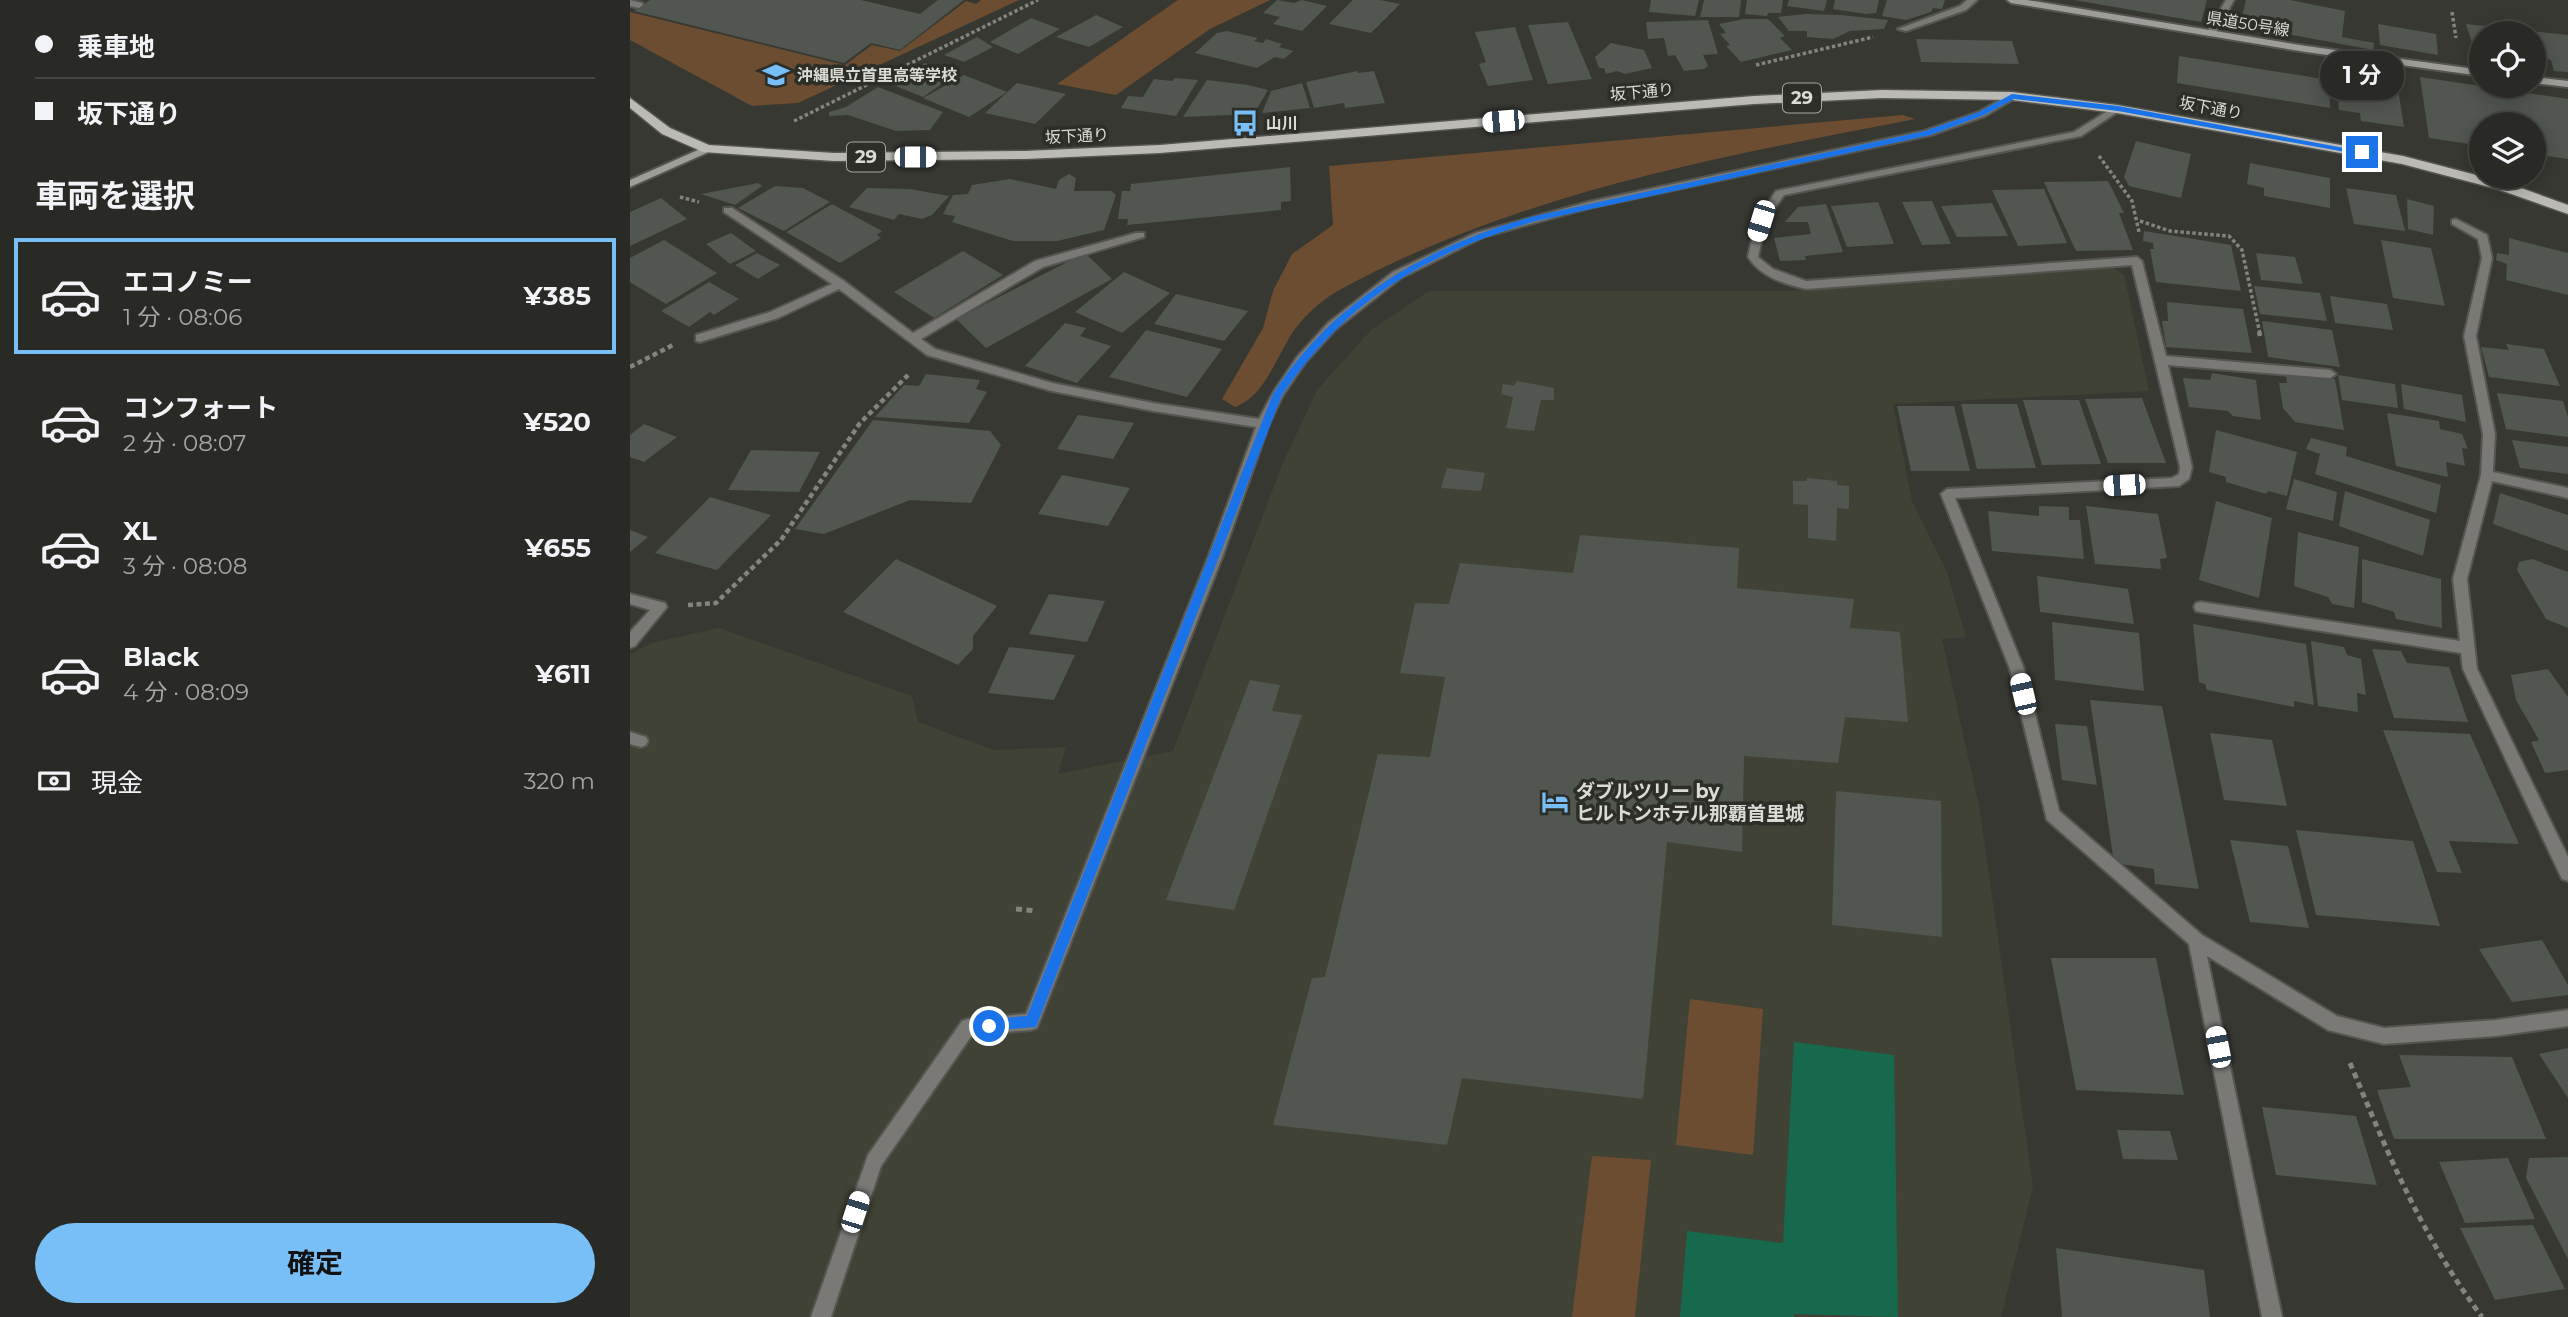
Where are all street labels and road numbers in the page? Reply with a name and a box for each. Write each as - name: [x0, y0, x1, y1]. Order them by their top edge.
- street label: 県道50号線: [2205, 8, 2291, 40]
- street label: 坂下通り: [1609, 80, 1675, 104]
- road number: 29: [1783, 84, 1821, 113]
- street label: 坂下通り: [2178, 93, 2244, 123]
- street label: 坂下通り: [1045, 125, 1109, 147]
- road number: 29: [847, 142, 885, 172]

